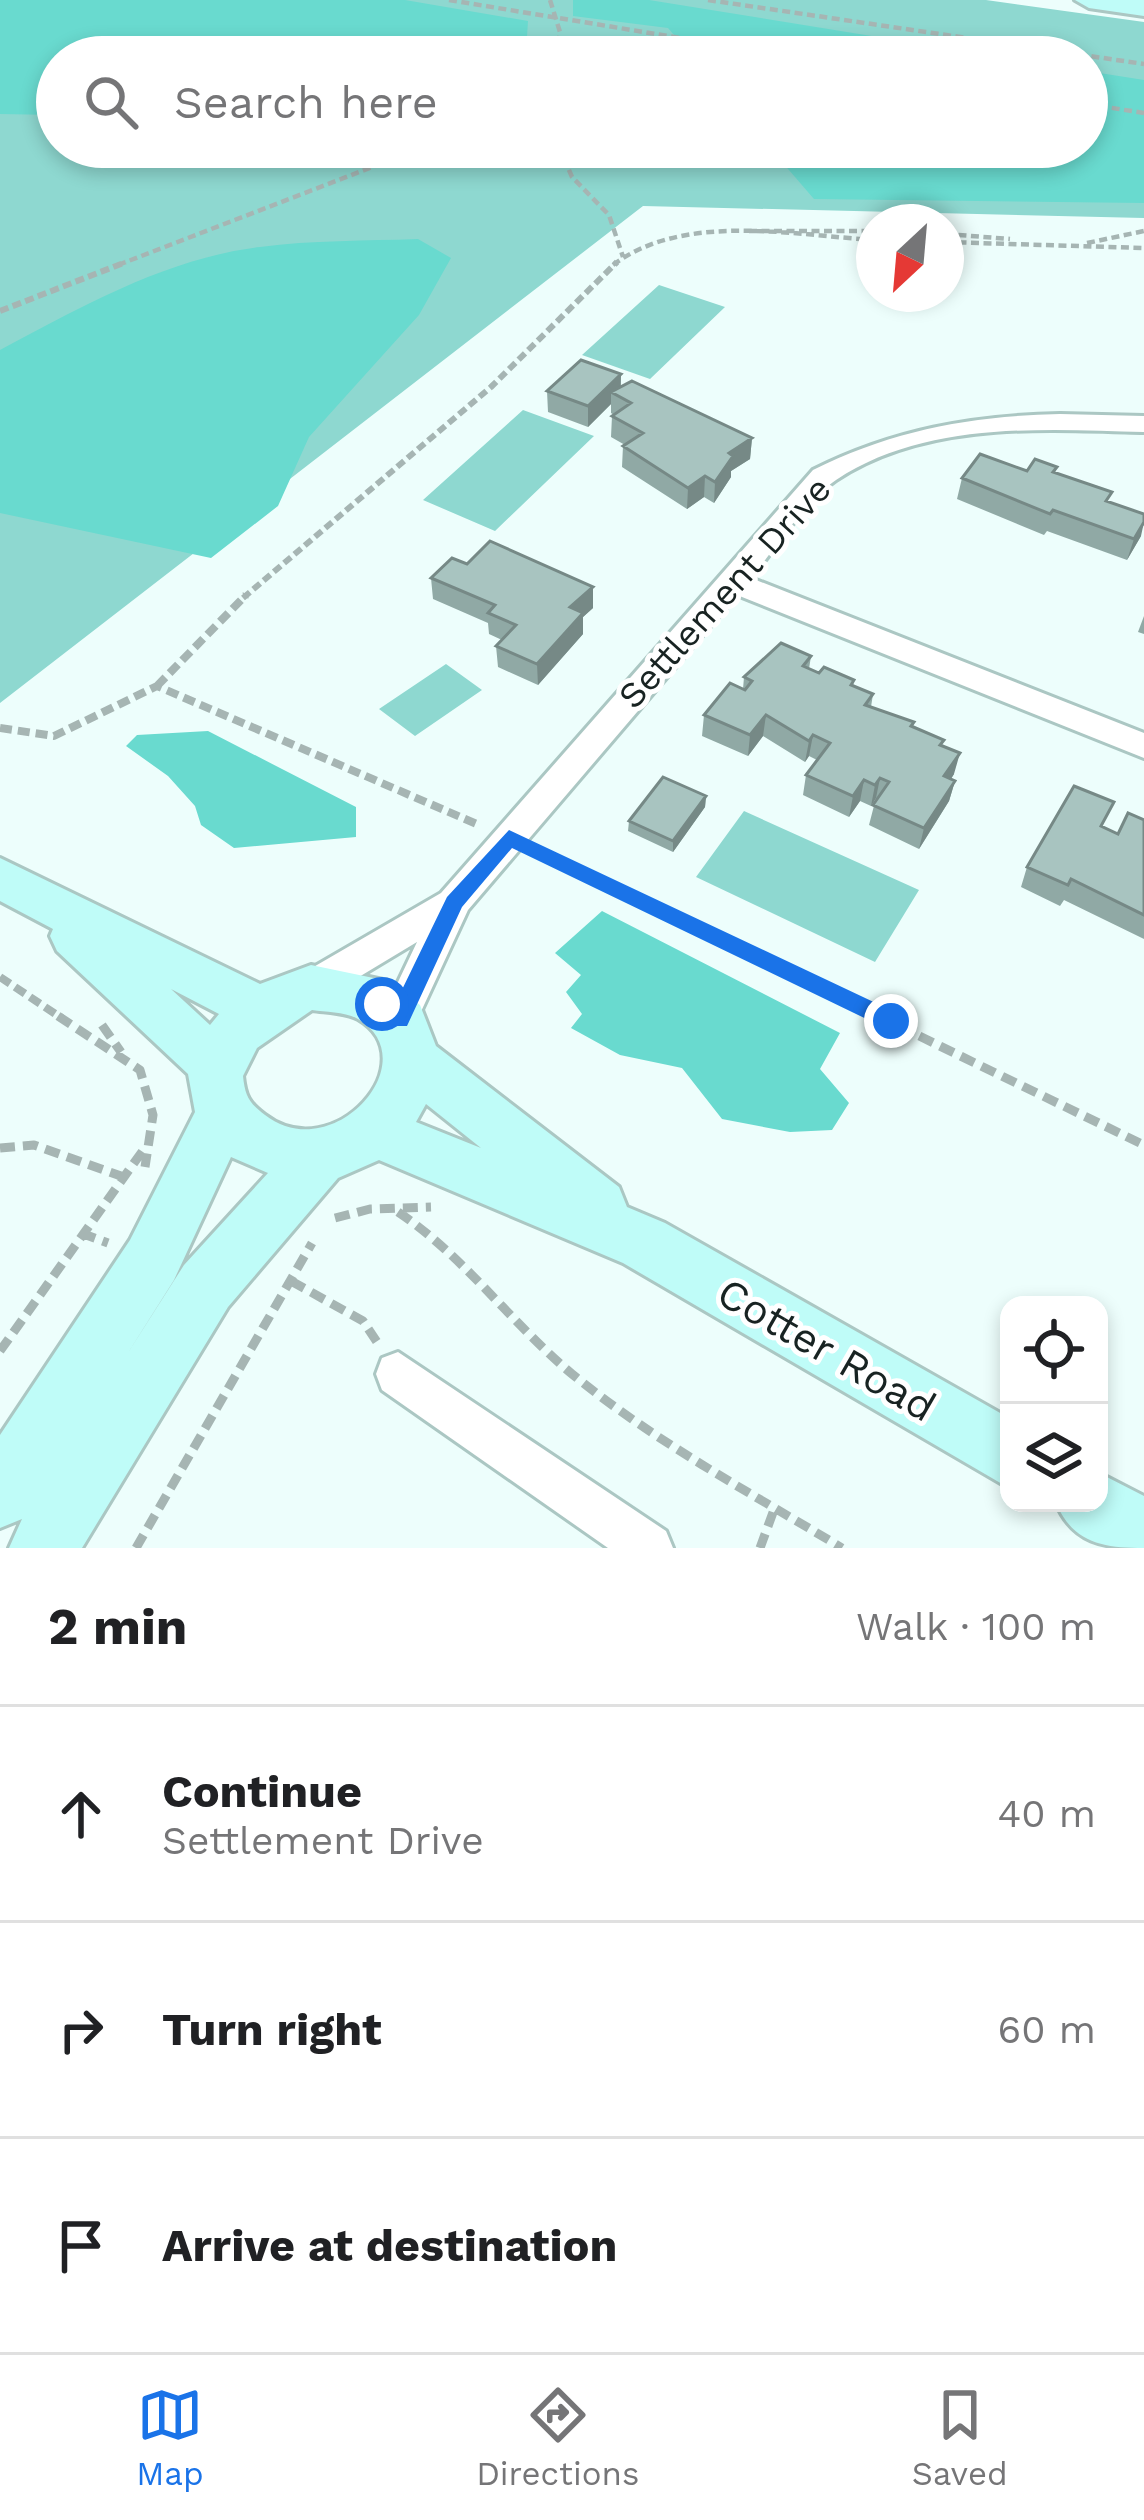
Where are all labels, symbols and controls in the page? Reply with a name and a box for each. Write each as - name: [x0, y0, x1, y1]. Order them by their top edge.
- search box: [36, 36, 1108, 168]
- icon: search: [78, 69, 144, 135]
- text: Search here: [174, 76, 438, 129]
- north arrow: [856, 204, 964, 312]
- street label: Settlement Drive: [610, 468, 840, 717]
- route start: [355, 977, 409, 1031]
- route end: [864, 994, 918, 1048]
- street label: Cotter Road: [709, 1267, 944, 1431]
- map controls: [1000, 1296, 1108, 1512]
- button: locate: [1000, 1296, 1108, 1404]
- button: layers: [1000, 1404, 1108, 1512]
- text: 2 min: [48, 1597, 187, 1656]
- text: Walk · 100 m: [856, 1604, 1096, 1649]
- text: Continue: [162, 1765, 362, 1818]
- icon: ahead: [48, 1781, 114, 1847]
- text: 40 m: [997, 1791, 1096, 1836]
- text: Settlement Drive: [162, 1818, 484, 1863]
- icon: right: [48, 1997, 114, 2063]
- text: Turn right: [162, 2003, 382, 2056]
- text: 60 m: [998, 2007, 1096, 2052]
- icon: arrive: [48, 2213, 114, 2279]
- text: Arrive at destination: [162, 2219, 617, 2272]
- tab: Map: [136, 2382, 204, 2493]
- tab: Directions: [476, 2382, 639, 2493]
- tab: Saved: [912, 2382, 1008, 2493]

